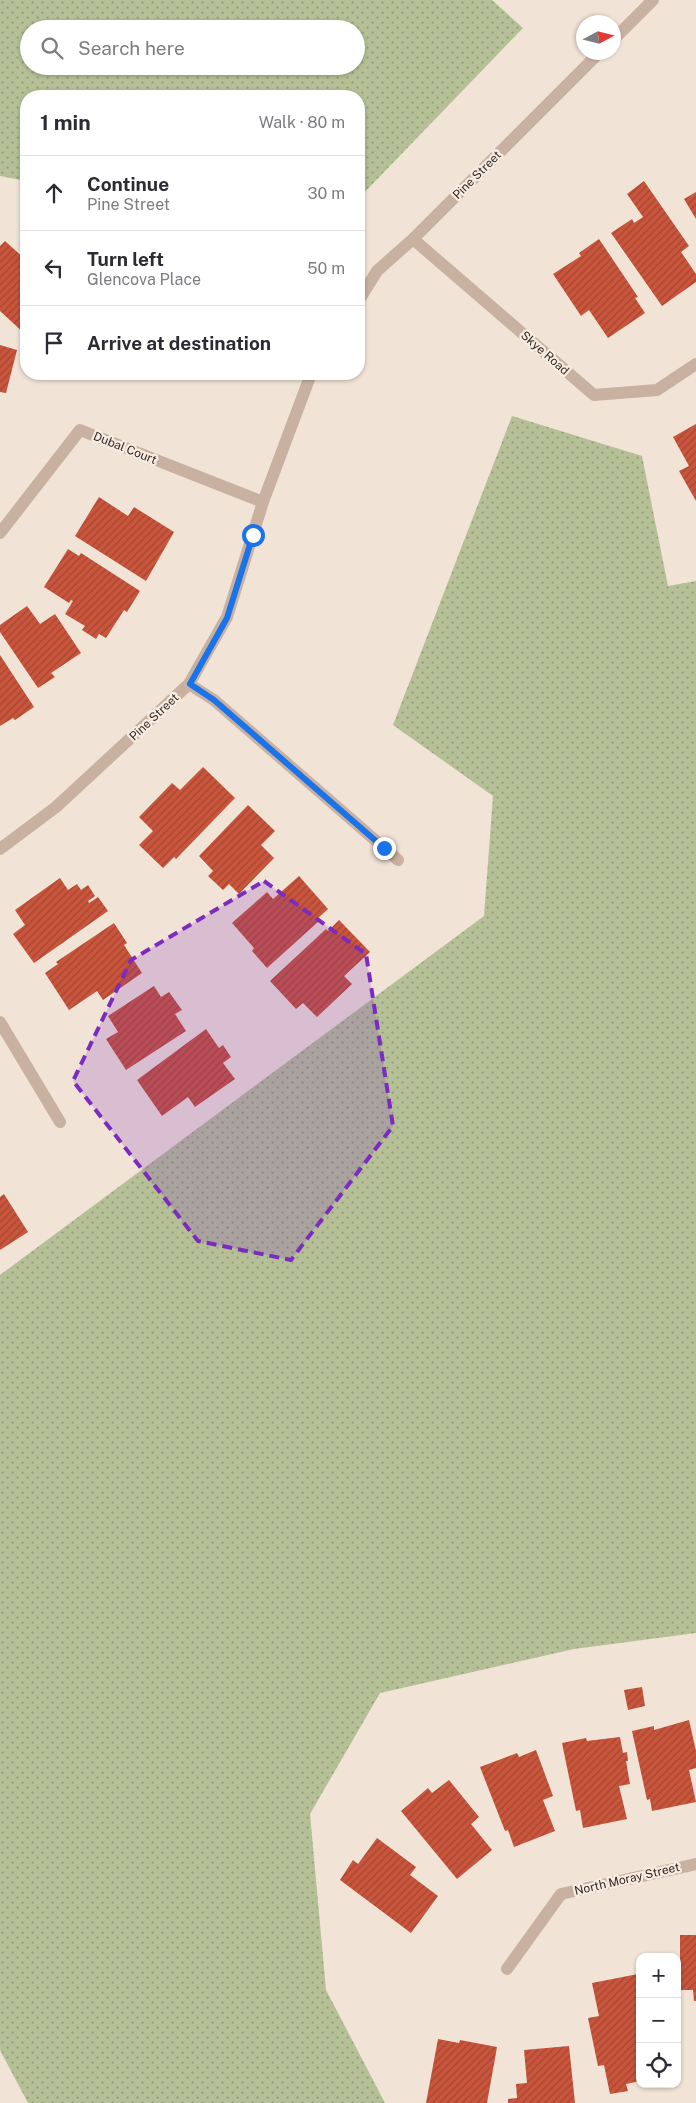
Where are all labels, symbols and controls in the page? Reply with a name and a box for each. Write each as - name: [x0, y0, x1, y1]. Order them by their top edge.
- north arrow: [576, 15, 621, 60]
- search box: [20, 20, 365, 75]
- icon: search: [38, 34, 66, 62]
- text: Search here: [78, 37, 185, 59]
- text: 1 min: [40, 110, 91, 135]
- text: Walk · 80 m: [259, 113, 345, 132]
- street label: Pine Street: [450, 148, 504, 202]
- text: Continue: [87, 173, 169, 195]
- icon: ahead: [40, 179, 68, 207]
- text: 30 m: [308, 184, 345, 203]
- text: Pine Street: [87, 195, 170, 214]
- text: Turn left: [87, 248, 164, 270]
- icon: left: [40, 254, 68, 282]
- text: 50 m: [307, 259, 345, 278]
- text: Glencova Place: [87, 270, 201, 289]
- street label: Skye Road: [518, 328, 572, 378]
- icon: arrive: [40, 329, 68, 357]
- text: Arrive at destination: [87, 332, 271, 354]
- street label: Dubal Court: [91, 429, 159, 467]
- route start: [242, 524, 265, 547]
- street label: Pine Street: [126, 690, 182, 743]
- route end: [373, 837, 396, 860]
- street label: North Moray Street: [573, 1860, 681, 1898]
- map controls: [636, 1953, 681, 2088]
- button: +: [636, 1953, 681, 1998]
- button: −: [636, 1998, 681, 2043]
- button: locate: [636, 2043, 681, 2088]

